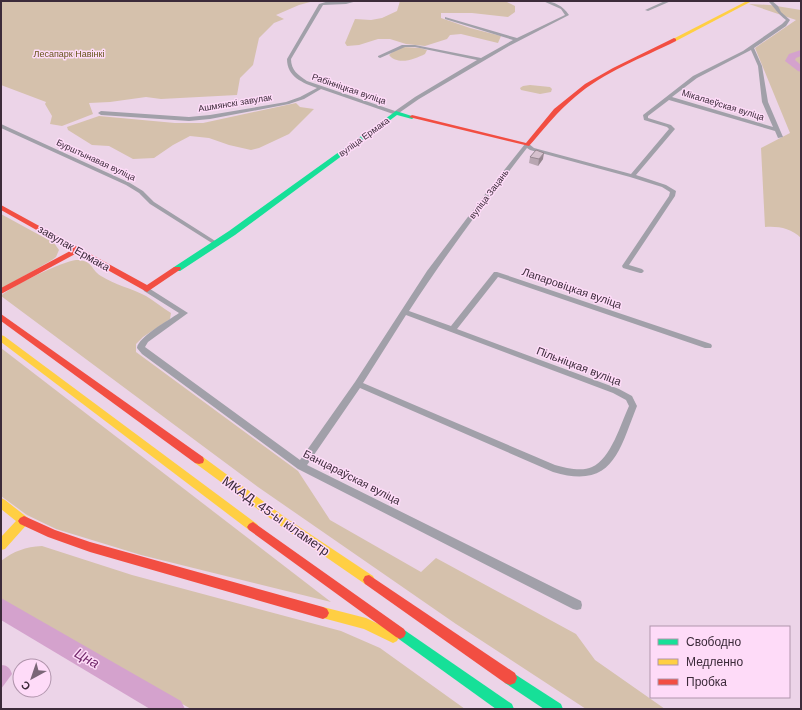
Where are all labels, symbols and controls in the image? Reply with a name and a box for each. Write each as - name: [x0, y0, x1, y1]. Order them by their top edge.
- park label: Лесапарк Навінкі: [34, 49, 104, 59]
- street label: Рабінніцкая вуліца: [311, 72, 387, 106]
- street label: Мікалаеўская вуліца: [681, 88, 765, 122]
- street label: Ашмянскі завулак: [197, 92, 273, 114]
- street label: вуліца Ермака: [337, 115, 391, 159]
- street label: Бурштынавая вуліца: [55, 137, 137, 183]
- street label: вуліца Зацань: [467, 167, 511, 221]
- street label: завулак Ермака: [36, 223, 113, 274]
- street label: Лапаровіцкая вуліца: [521, 265, 624, 311]
- street label: Пільніцкая вуліца: [535, 344, 624, 388]
- street label: Банцараўская вуліца: [301, 447, 403, 507]
- street label: МКАД, 45-ы кіламетр: [219, 473, 333, 559]
- legend: [650, 626, 790, 698]
- text: Свободно: [686, 635, 741, 649]
- water label: Цна: [72, 645, 102, 671]
- text: Медленно: [686, 655, 743, 669]
- north arrow: [12, 658, 52, 698]
- text: Пробка: [686, 675, 727, 689]
- text: С: [19, 678, 32, 693]

